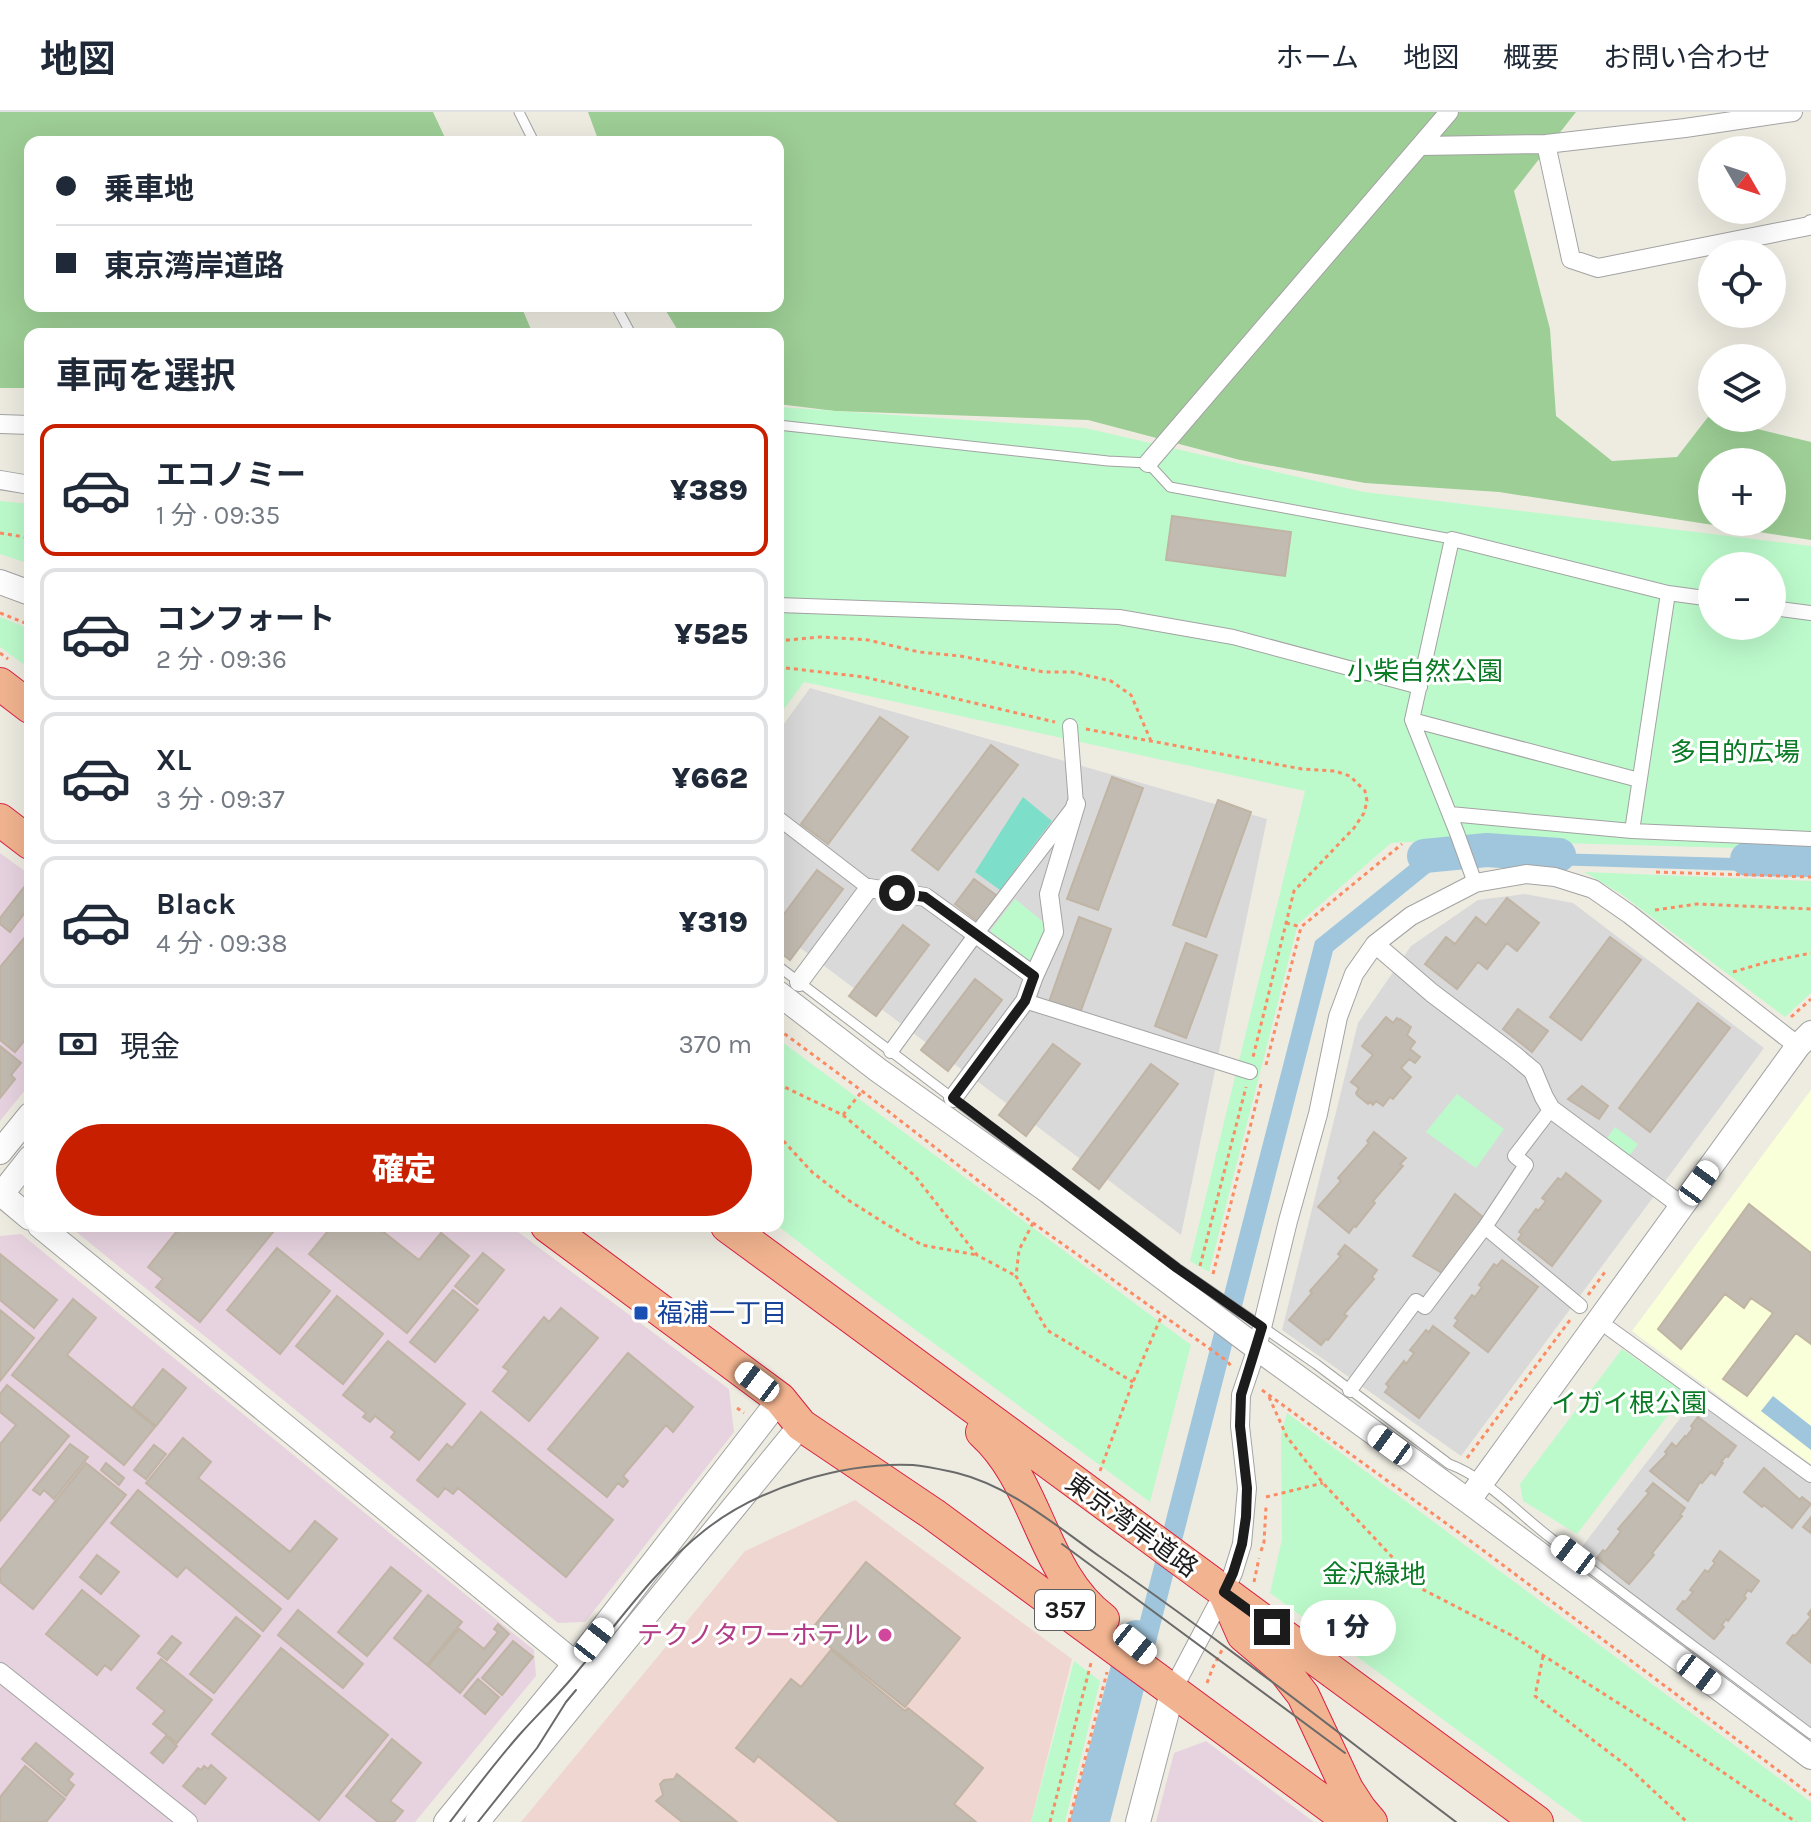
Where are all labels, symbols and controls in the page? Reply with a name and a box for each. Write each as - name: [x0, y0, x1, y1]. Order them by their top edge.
- text: 地図: [40, 37, 116, 82]
- text: ホーム: [1276, 41, 1359, 74]
- text: 地図: [1403, 41, 1459, 74]
- text: 概要: [1503, 41, 1559, 74]
- text: お問い合わせ: [1603, 41, 1771, 74]
- north arrow: [1698, 136, 1786, 224]
- map controls: [1698, 136, 1786, 640]
- text: 乗車地: [104, 171, 194, 207]
- button: locate: [1698, 240, 1786, 328]
- text: 東京湾岸道路: [104, 248, 284, 284]
- button: layers: [1698, 344, 1786, 432]
- text: 車両を選択: [56, 355, 236, 397]
- button: +: [1698, 448, 1786, 536]
- icon: car: [60, 454, 132, 526]
- text: エコノミー: [156, 457, 306, 493]
- text: ¥389: [670, 472, 748, 508]
- text: 1 分 · 09:35: [156, 500, 280, 531]
- button: −: [1698, 552, 1786, 640]
- icon: car: [60, 598, 132, 670]
- text: コンフォート: [156, 601, 335, 637]
- text: ¥525: [674, 616, 748, 652]
- text: 2 分 · 09:36: [156, 644, 287, 675]
- park label: 小柴自然公園: [1347, 656, 1503, 687]
- park label: 多目的広場: [1670, 737, 1800, 768]
- icon: car: [60, 742, 132, 814]
- text: XL: [156, 742, 191, 778]
- text: ¥662: [672, 760, 748, 796]
- text: 3 分 · 09:37: [156, 784, 285, 815]
- route start: [879, 875, 915, 911]
- icon: car: [60, 886, 132, 958]
- text: Black: [156, 886, 236, 922]
- text: ¥319: [679, 904, 748, 940]
- text: 4 分 · 09:38: [156, 928, 288, 959]
- icon: cash: [56, 1022, 100, 1066]
- text: 現金: [120, 1029, 180, 1065]
- text: 370 m: [679, 1029, 752, 1060]
- button: 確定: [56, 1124, 752, 1216]
- car: [1675, 1157, 1723, 1209]
- place label: 福浦一丁目: [657, 1298, 787, 1329]
- marker: 福浦一丁目: [632, 1304, 650, 1322]
- car: [731, 1358, 783, 1406]
- park label: イガイ根公園: [1551, 1388, 1707, 1419]
- car: [1364, 1421, 1416, 1469]
- street label: 東京湾岸道路: [1059, 1467, 1204, 1584]
- car: [1547, 1531, 1599, 1579]
- park label: 金沢緑地: [1322, 1559, 1426, 1590]
- road number: 357: [1035, 1590, 1095, 1630]
- callout: 1 分: [1300, 1599, 1396, 1655]
- route end: [1254, 1609, 1290, 1645]
- text: 1 分: [1327, 1612, 1370, 1643]
- car: [570, 1614, 618, 1666]
- place label: テクノタワーホテル: [637, 1620, 869, 1651]
- car: [1109, 1620, 1161, 1668]
- marker: テクノタワーホテル: [876, 1626, 894, 1644]
- car: [1673, 1650, 1725, 1698]

